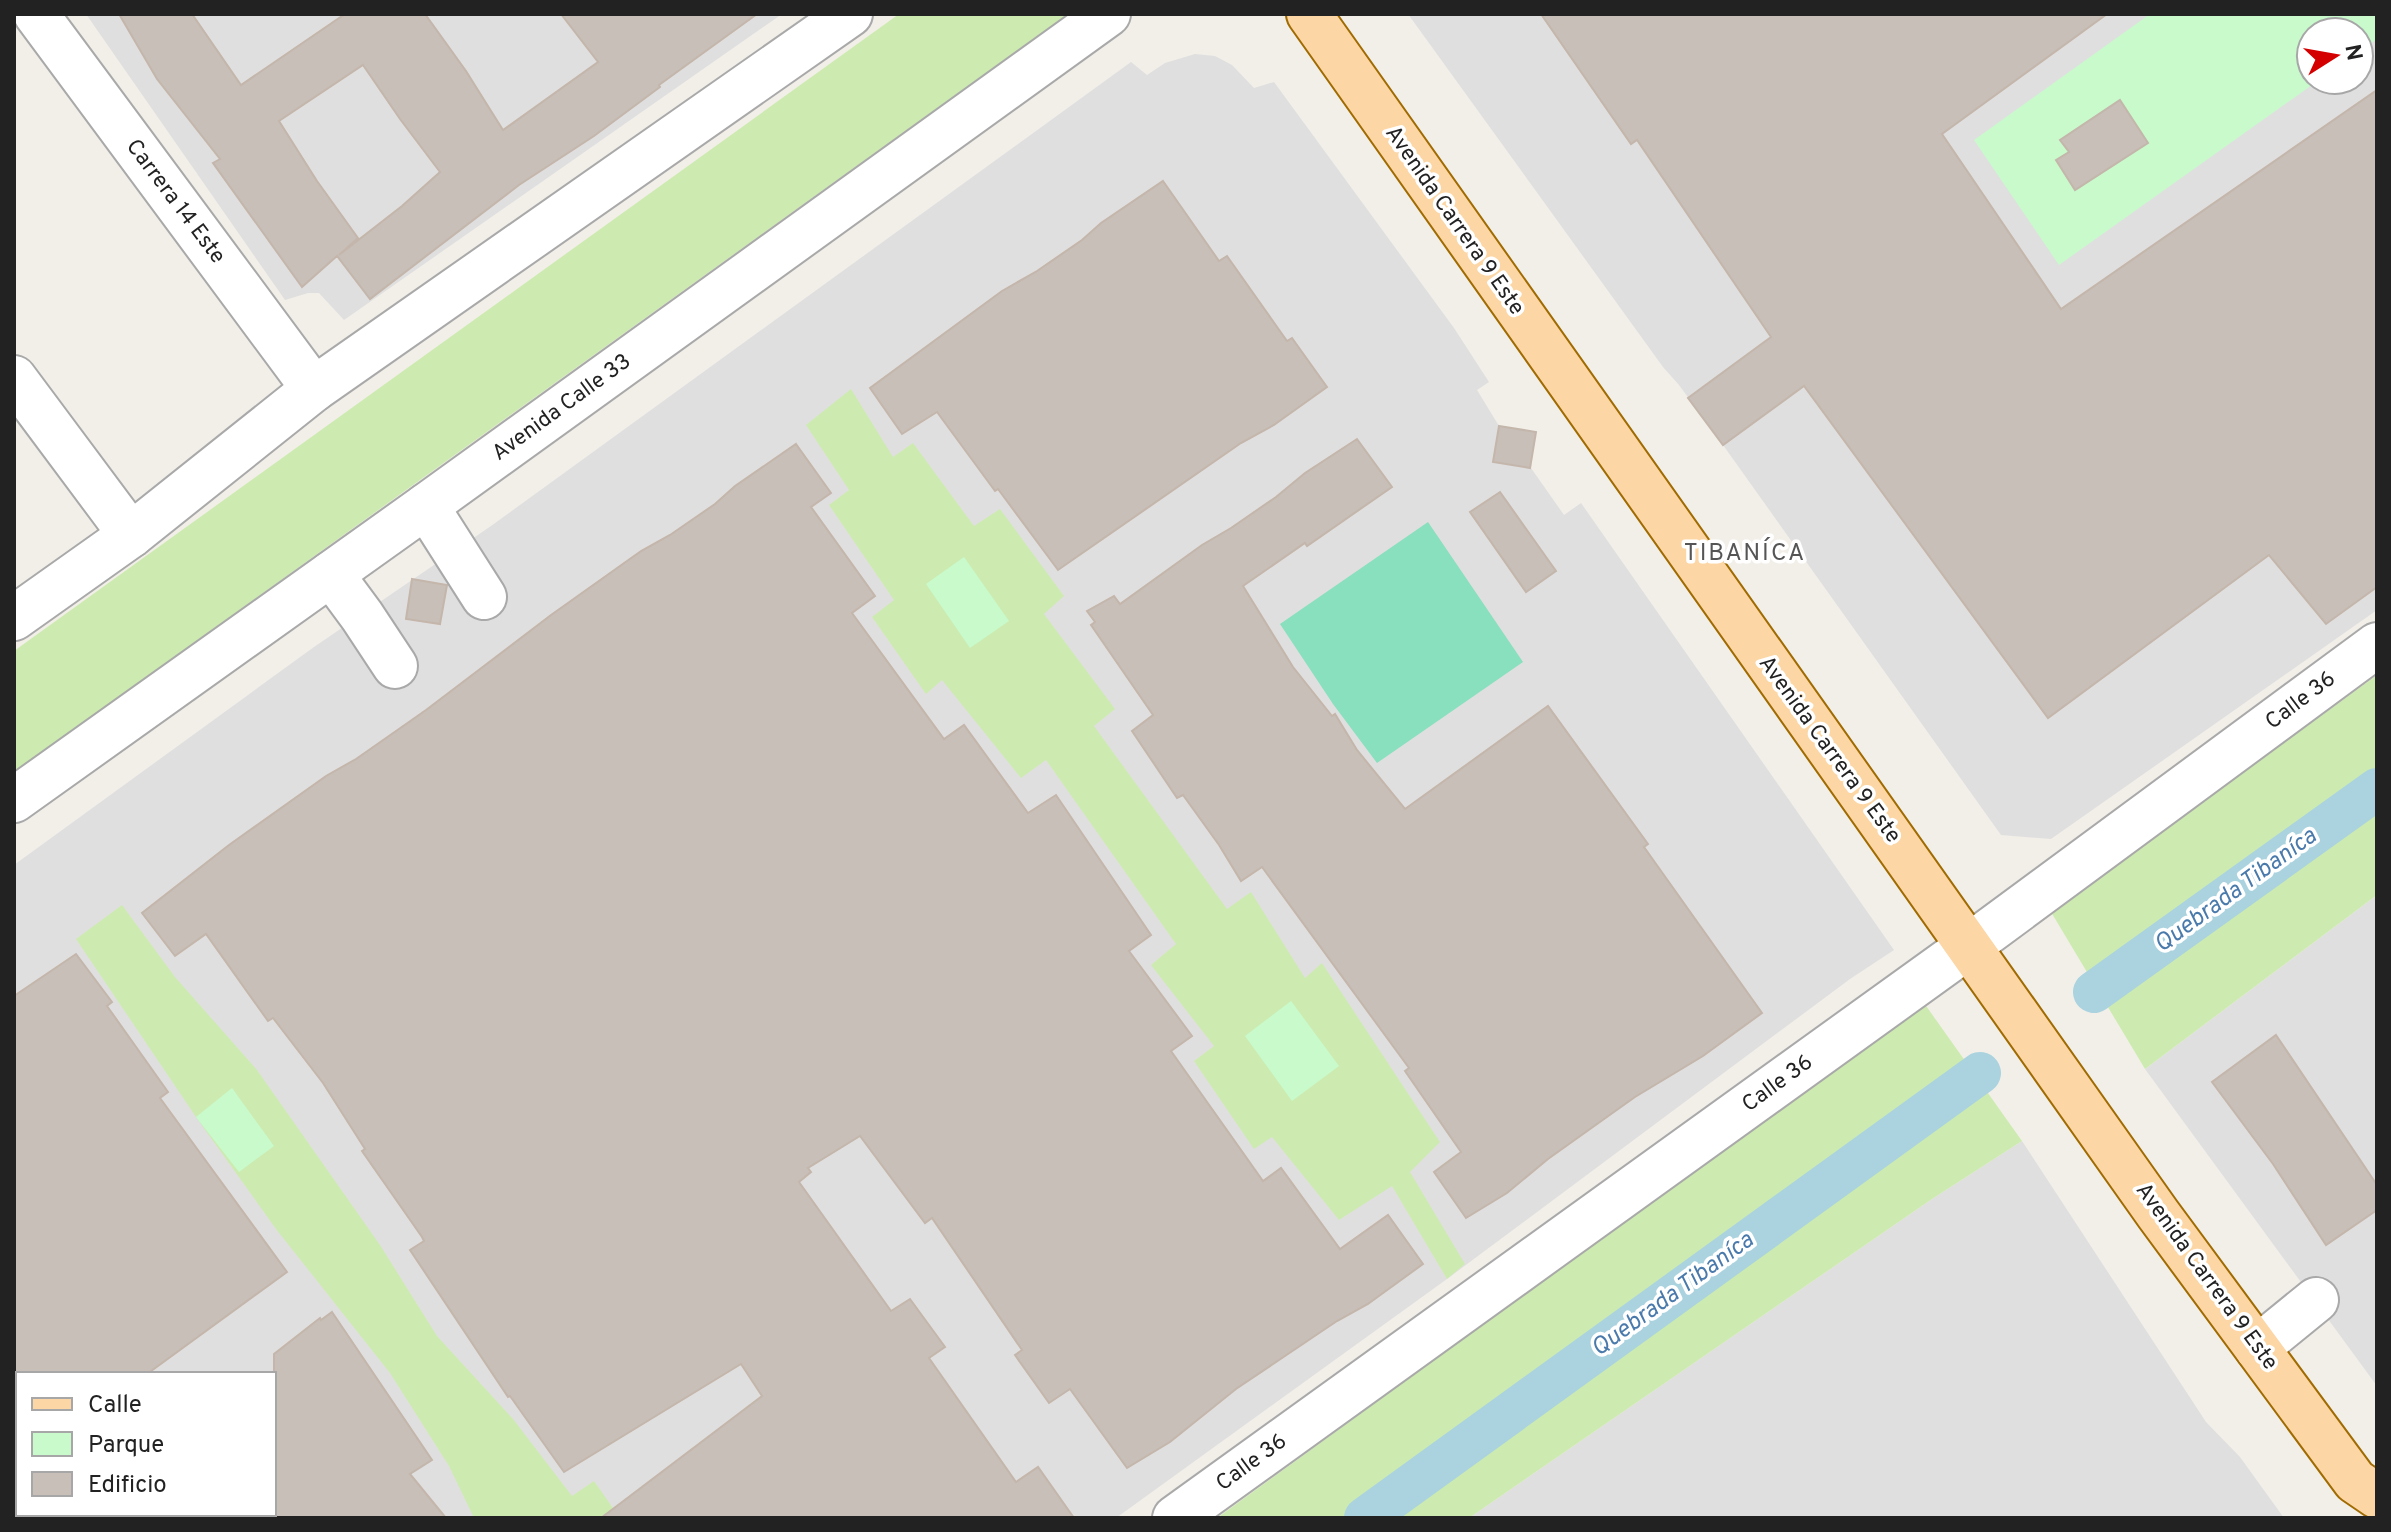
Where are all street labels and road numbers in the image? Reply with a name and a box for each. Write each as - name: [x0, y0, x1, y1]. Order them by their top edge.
- street label: Avenida Carrera 9 Este: [1378, 121, 1530, 321]
- street label: Carrera 14 Este: [119, 134, 231, 270]
- street label: Avenida Calle 33: [487, 349, 637, 467]
- street label: Avenida Carrera 9 Este: [1752, 651, 1906, 849]
- street label: Calle 36: [2261, 666, 2341, 736]
- street label: Calle 36: [1737, 1049, 1819, 1119]
- street label: Avenida Carrera 9 Este: [2129, 1178, 2283, 1376]
- street label: Calle 36: [1211, 1428, 1293, 1498]

